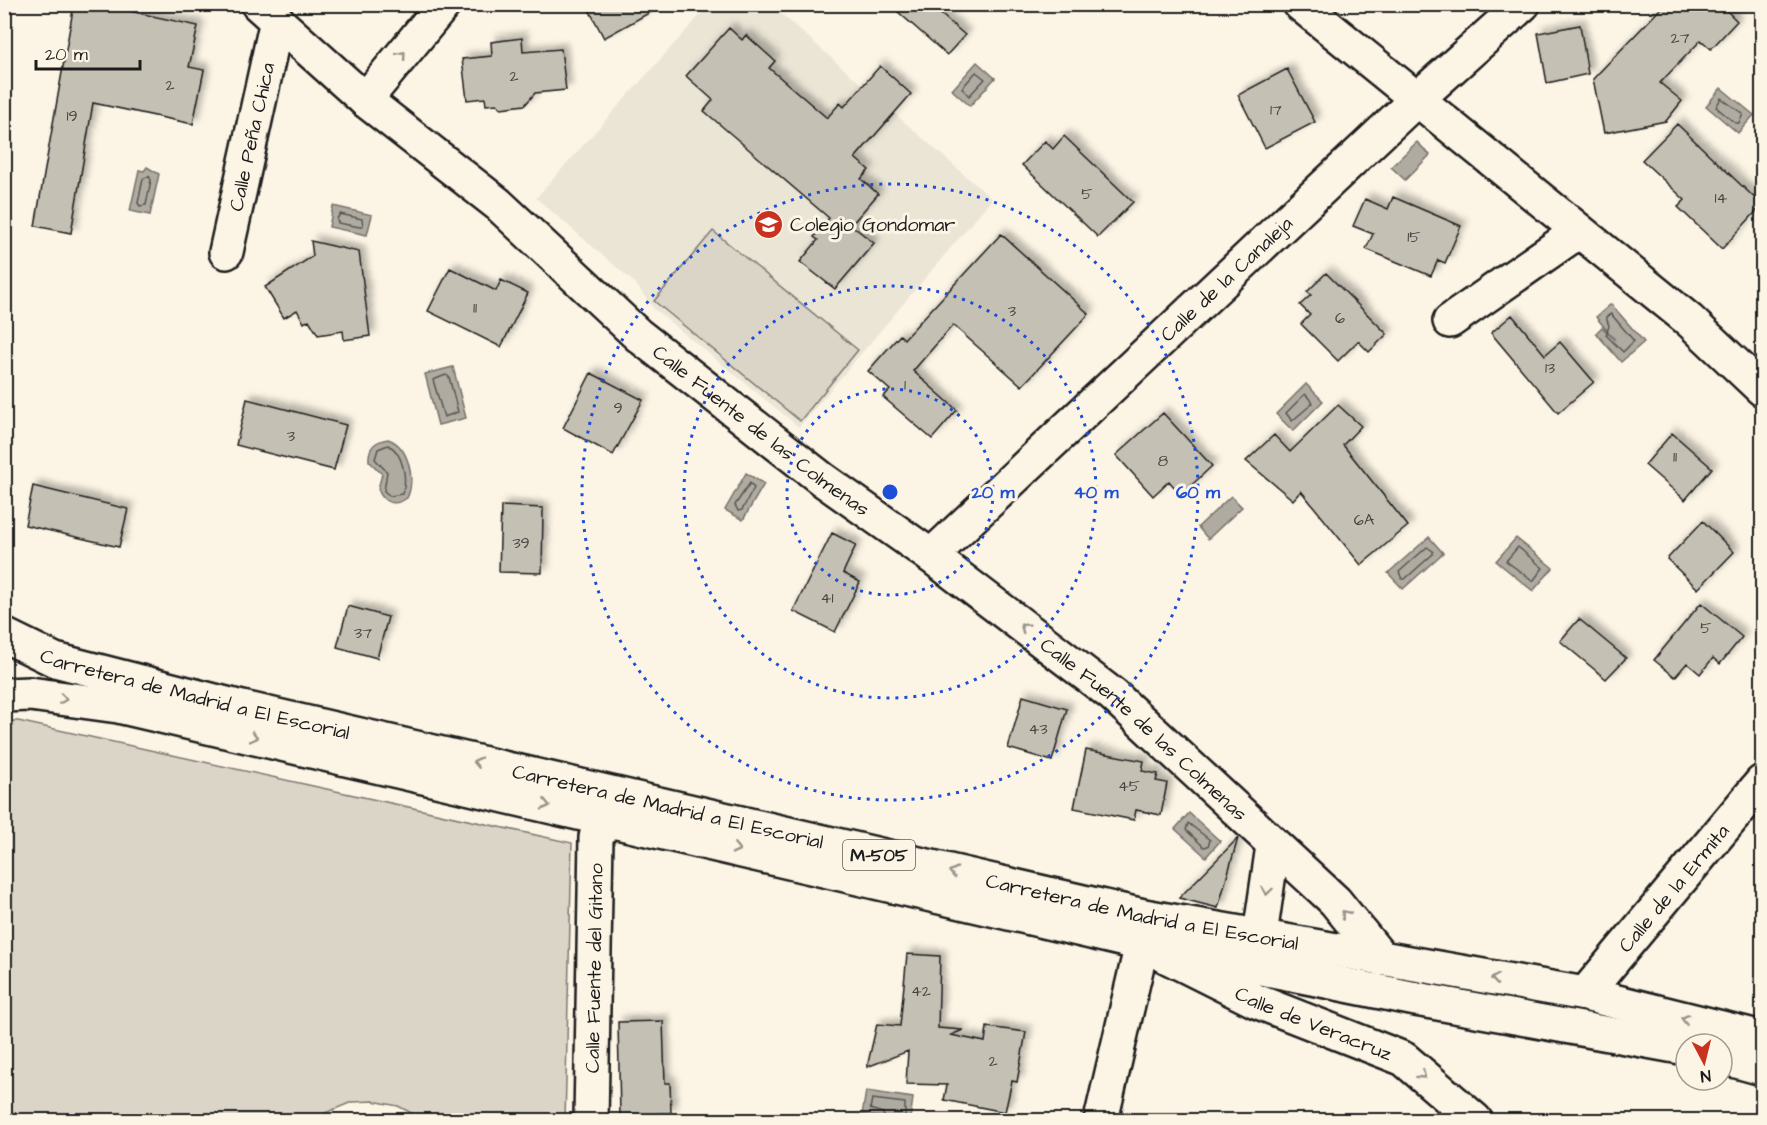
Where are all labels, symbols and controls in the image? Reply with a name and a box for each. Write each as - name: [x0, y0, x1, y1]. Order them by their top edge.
- house number: 27: [1671, 27, 1690, 49]
- scale bar: [36, 33, 140, 71]
- text: 20 m: [45, 42, 88, 67]
- one-way arrow: [395, 51, 406, 62]
- street label: Calle Peña Chica: [222, 60, 282, 214]
- house number: 2: [509, 65, 519, 87]
- house number: 2: [165, 74, 175, 96]
- house number: 17: [1270, 99, 1282, 121]
- house number: 19: [66, 105, 78, 127]
- house number: 5: [1081, 183, 1093, 205]
- house number: 14: [1715, 187, 1728, 209]
- school or university icon: Colegio Gondomar: [753, 208, 785, 240]
- street label: Calle de la Canaleja: [1154, 210, 1299, 348]
- place label: Colegio Gondomar: [790, 211, 955, 240]
- house number: 15: [1407, 226, 1421, 248]
- house number: 11: [473, 297, 477, 319]
- house number: 3: [1008, 300, 1016, 322]
- house number: 6: [1335, 307, 1345, 329]
- street label: Calle Fuente de las Colmenas: [646, 338, 875, 523]
- house number: 13: [1545, 357, 1555, 379]
- house number: 1: [904, 374, 906, 396]
- house number: 9: [613, 397, 623, 419]
- house number: 3: [287, 425, 295, 447]
- house number: 11: [1673, 446, 1677, 468]
- house number: 8: [1158, 450, 1168, 472]
- text: 20 m: [971, 480, 1015, 505]
- text: 40 m: [1074, 480, 1119, 505]
- text: 60 m: [1176, 480, 1221, 505]
- centre of rings: [880, 482, 900, 502]
- house number: 6A: [1354, 509, 1374, 531]
- house number: 39: [512, 532, 530, 554]
- house number: 41: [821, 587, 833, 609]
- house number: 5: [1700, 617, 1712, 639]
- house number: 37: [354, 622, 372, 644]
- one-way arrow: [1020, 624, 1031, 635]
- street label: Calle Fuente de las Colmenas: [1034, 631, 1253, 828]
- street label: Carretera de Madrid a El Escorial: [35, 642, 352, 747]
- one-way arrow: [58, 692, 67, 704]
- house number: 43: [1028, 718, 1048, 740]
- one-way arrow: [248, 730, 258, 743]
- one-way arrow: [472, 757, 482, 770]
- street label: Carretera de Madrid a El Escorial: [510, 758, 826, 857]
- house number: 45: [1118, 775, 1141, 797]
- one-way arrow: [541, 797, 551, 810]
- street label: Calle de la Ermita: [1612, 818, 1736, 959]
- road number: M-505: [843, 840, 915, 870]
- one-way arrow: [731, 842, 741, 855]
- street label: Calle Fuente del Gitano: [579, 863, 611, 1073]
- one-way arrow: [949, 866, 959, 879]
- street label: Carretera de Madrid a El Escorial: [983, 867, 1301, 958]
- one-way arrow: [1261, 886, 1273, 895]
- one-way arrow: [1342, 910, 1353, 921]
- one-way arrow: [1490, 974, 1499, 986]
- house number: 42: [911, 980, 931, 1002]
- street label: Calle de Veracruz: [1230, 980, 1396, 1068]
- one-way arrow: [1680, 1014, 1690, 1027]
- north arrow: [1674, 1032, 1734, 1092]
- house number: 2: [988, 1050, 998, 1072]
- text: N: [1699, 1064, 1712, 1087]
- one-way arrow: [1415, 1068, 1426, 1079]

